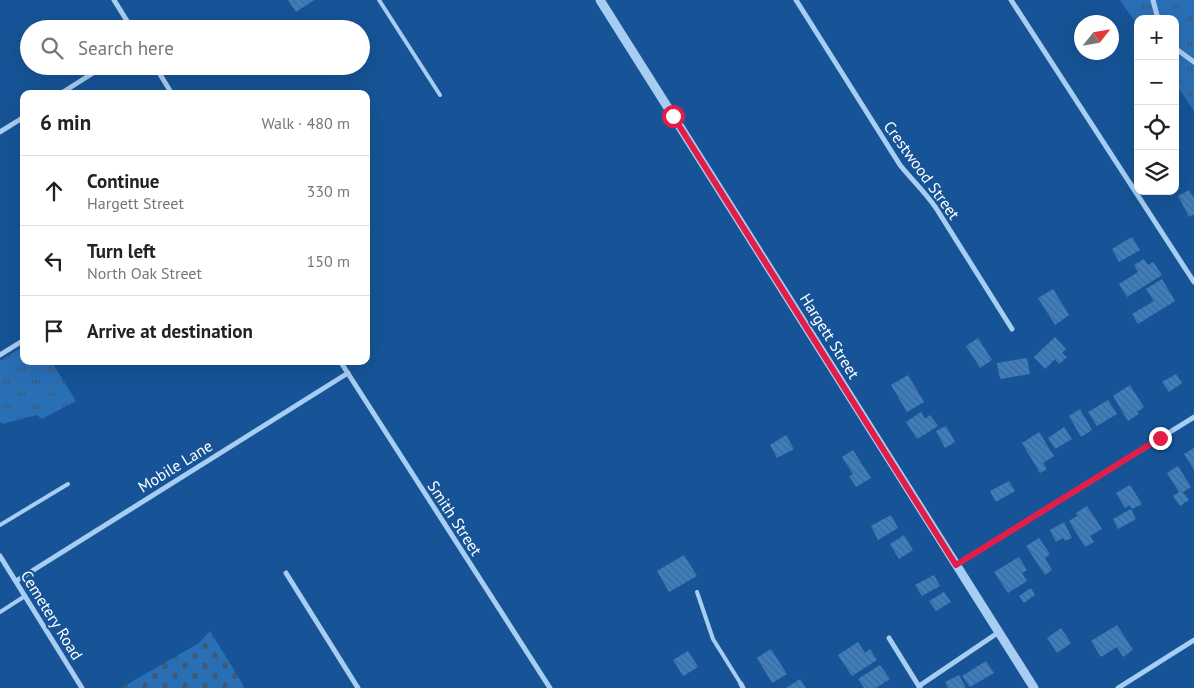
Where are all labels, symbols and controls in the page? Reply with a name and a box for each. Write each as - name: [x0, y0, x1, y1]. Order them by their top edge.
- north arrow: [1074, 15, 1119, 60]
- map controls: [1134, 15, 1179, 195]
- button: +: [1134, 15, 1179, 60]
- search box: [20, 20, 370, 75]
- icon: search: [38, 34, 66, 62]
- text: Search here: [78, 36, 174, 60]
- button: −: [1134, 60, 1179, 105]
- route start: [662, 105, 685, 128]
- button: locate: [1134, 105, 1179, 150]
- text: 6 min: [40, 109, 91, 136]
- text: Walk · 480 m: [261, 113, 350, 133]
- street label: Crestwood Street: [880, 117, 965, 224]
- button: layers: [1134, 150, 1179, 195]
- text: Continue: [87, 169, 159, 193]
- icon: ahead: [40, 177, 68, 205]
- text: 330 m: [307, 181, 350, 201]
- text: Hargett Street: [87, 193, 184, 213]
- text: Turn left: [87, 239, 156, 263]
- icon: left: [40, 247, 68, 275]
- text: 150 m: [307, 251, 350, 271]
- text: North Oak Street: [87, 263, 202, 283]
- street label: Hargett Street: [796, 290, 864, 383]
- icon: arrive: [40, 317, 68, 345]
- text: Arrive at destination: [87, 319, 253, 343]
- route end: [1149, 427, 1172, 450]
- street label: Mobile Lane: [134, 435, 216, 497]
- street label: Smith Street: [423, 477, 487, 560]
- street label: Cemetery Road: [17, 567, 87, 663]

